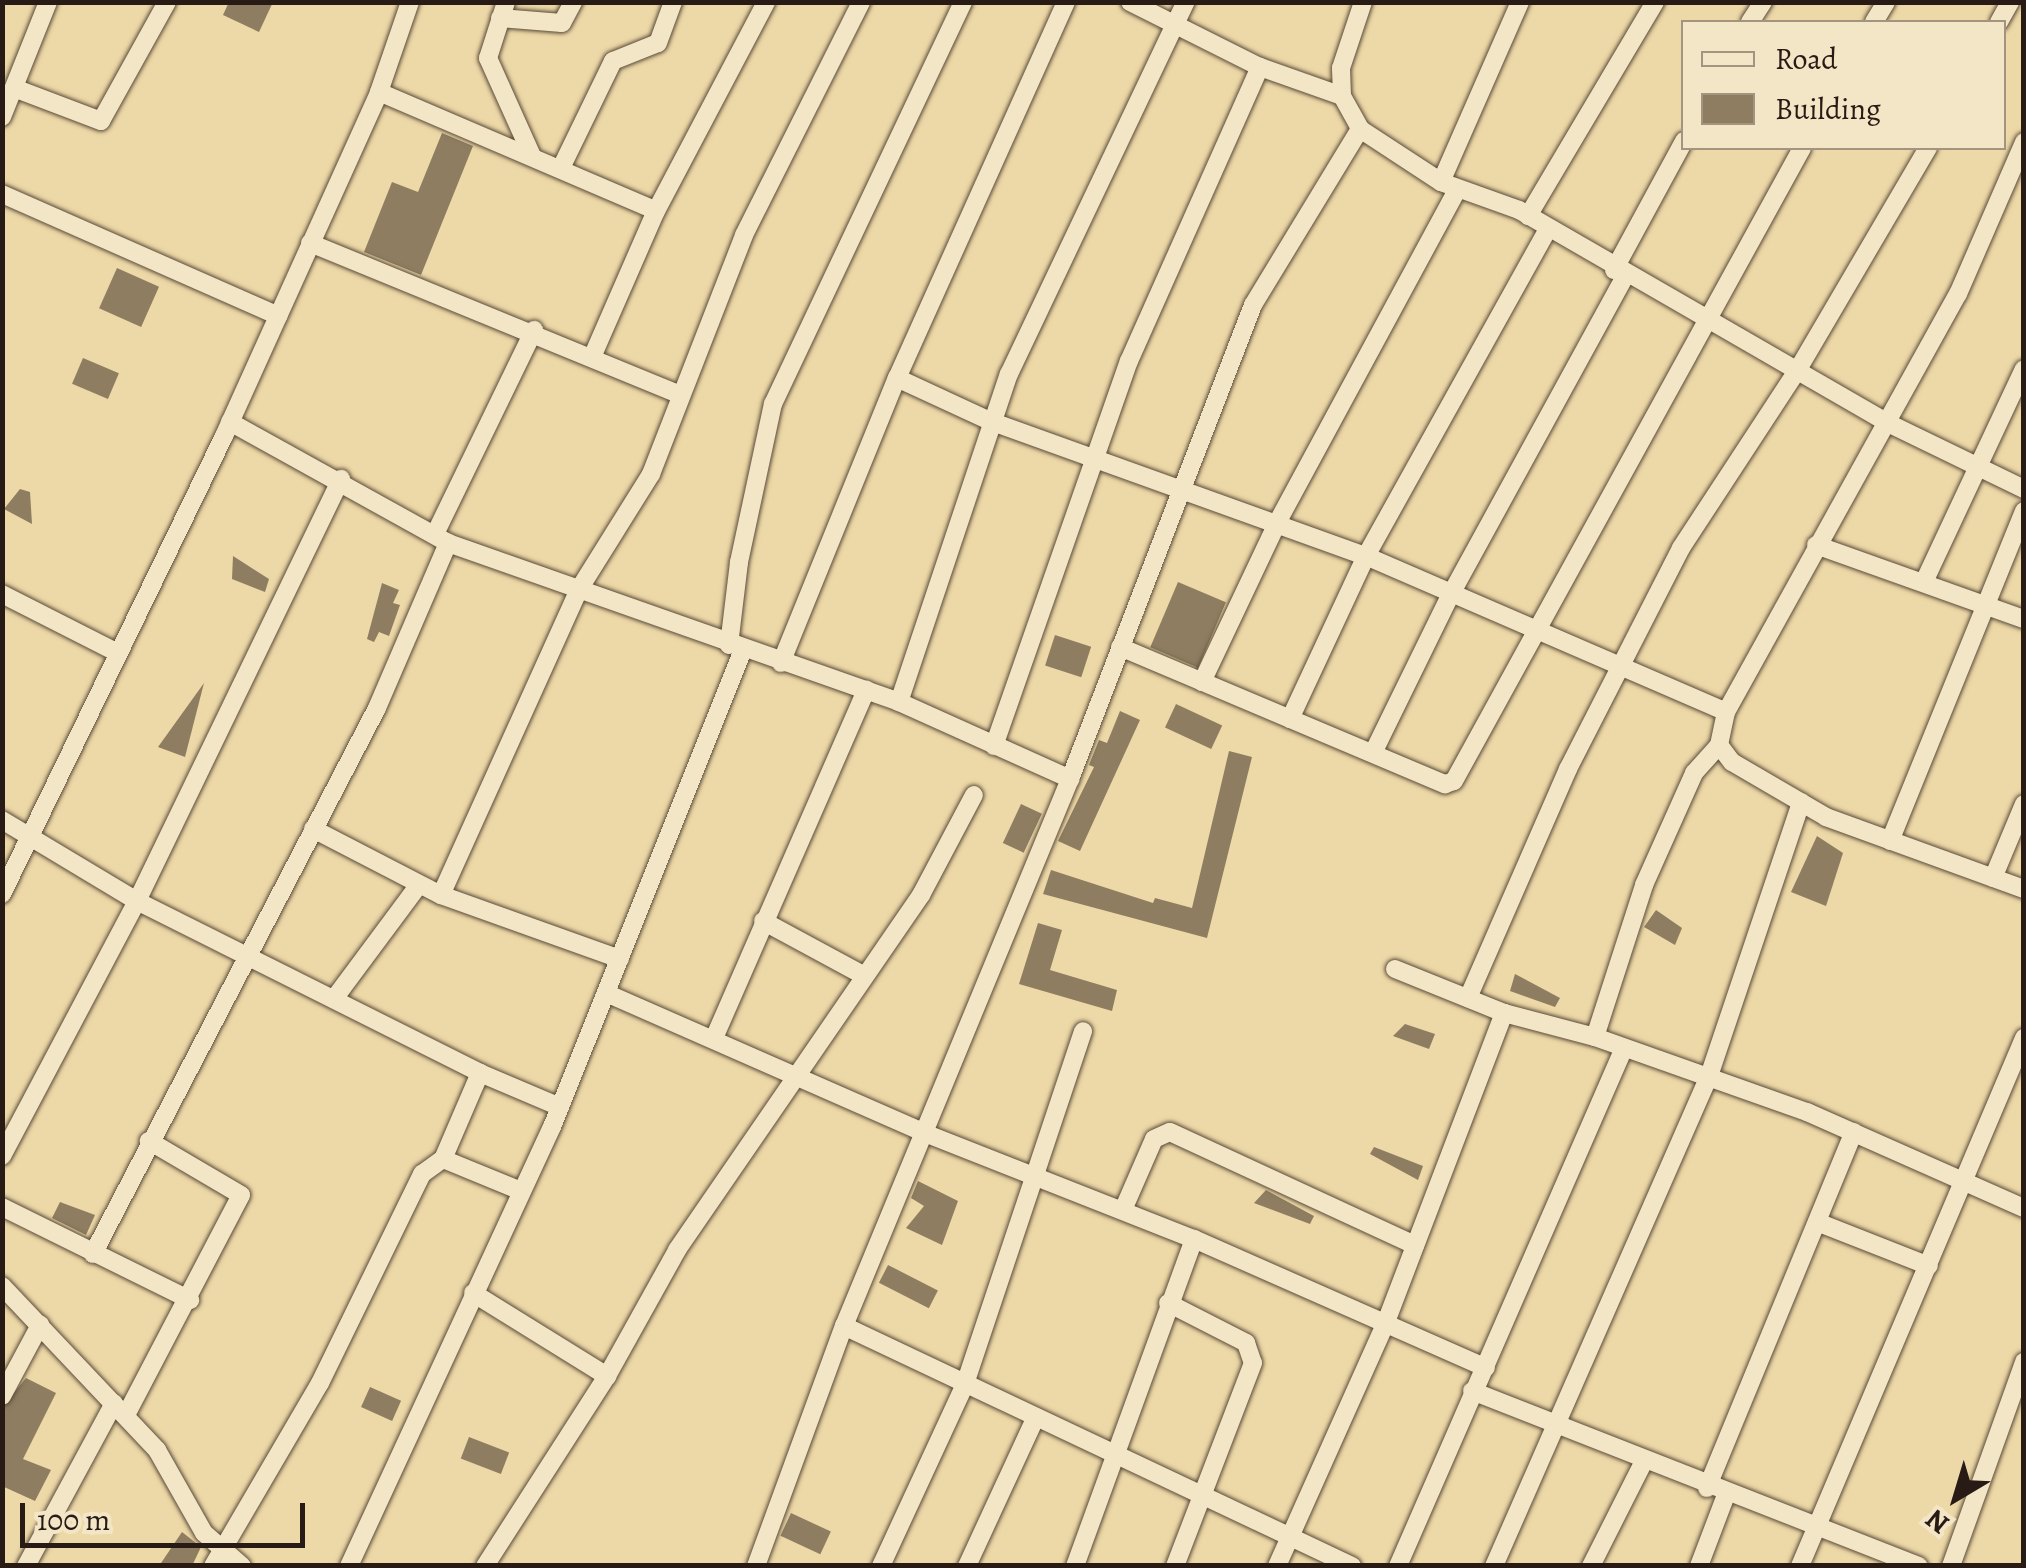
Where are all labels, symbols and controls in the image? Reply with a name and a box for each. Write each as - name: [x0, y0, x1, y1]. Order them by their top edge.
- legend: [1681, 20, 2006, 150]
- text: Road: [1775, 39, 1837, 79]
- text: Building: [1775, 89, 1881, 129]
- north arrow: [1906, 1448, 2006, 1548]
- scale bar: [25, 1483, 310, 1545]
- text: 100 m: [37, 1500, 110, 1540]
- text: N: [1918, 1500, 1957, 1543]

